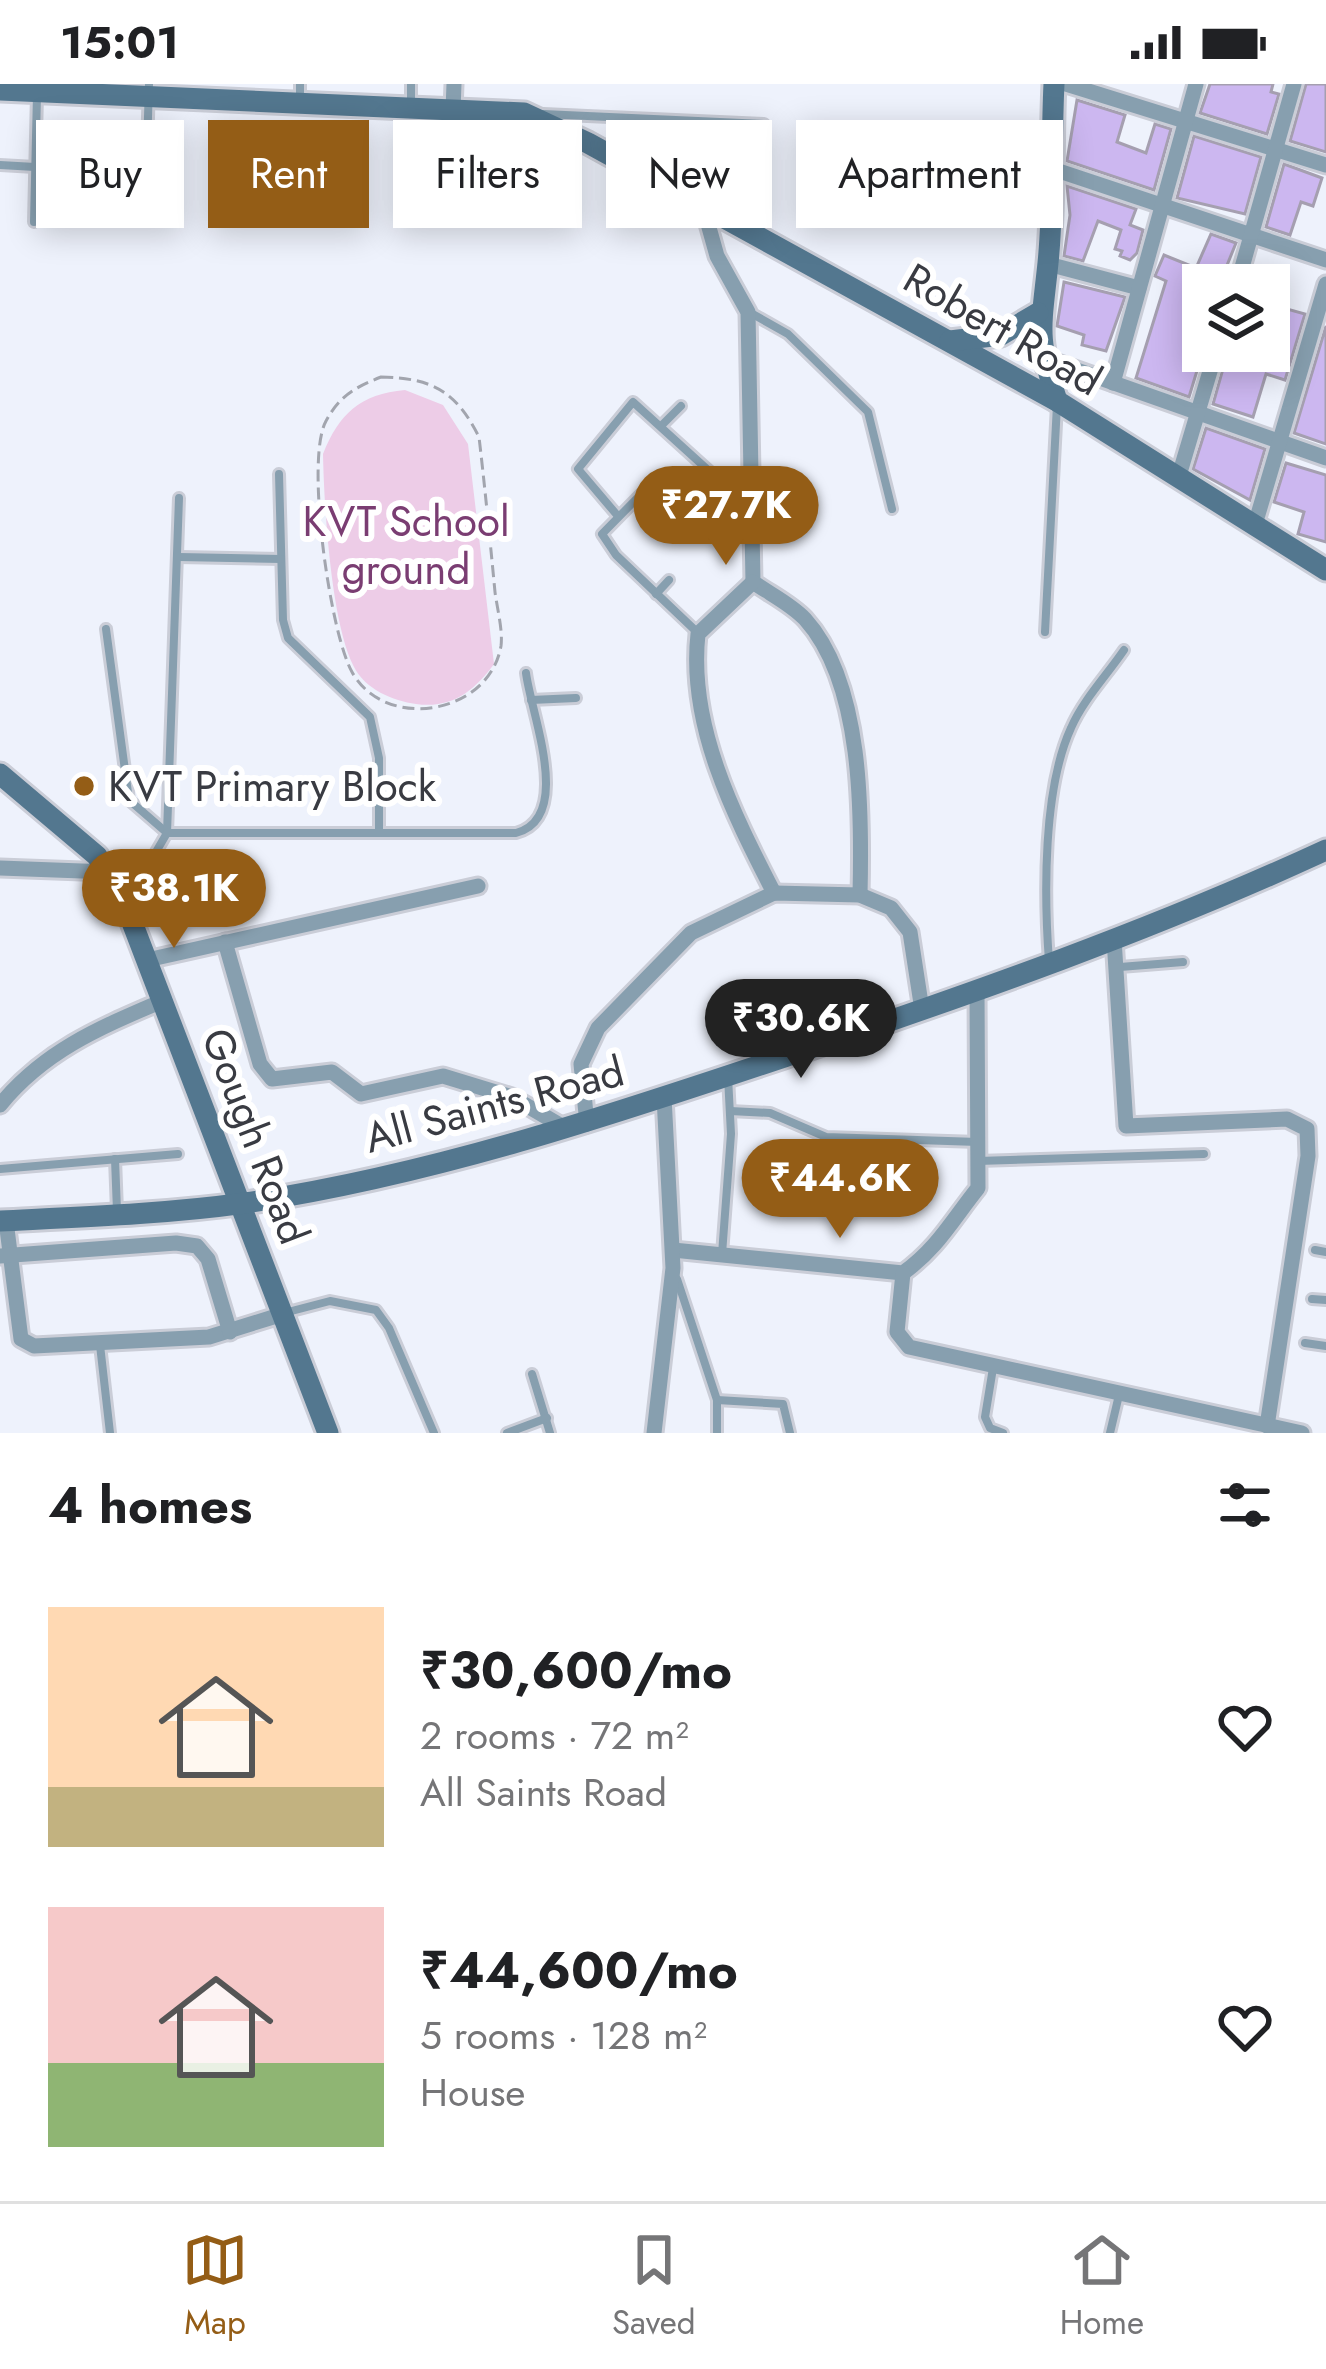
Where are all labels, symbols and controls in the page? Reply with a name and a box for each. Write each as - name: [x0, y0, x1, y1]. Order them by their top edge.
- text: 15:01: [60, 10, 179, 75]
- chip: Buy: [36, 120, 184, 228]
- chip: Rent: [208, 120, 369, 228]
- chip: Filters: [393, 120, 582, 228]
- chip: New: [606, 120, 772, 228]
- chip: Apartment: [796, 120, 1063, 228]
- street label: Robert Road: [892, 248, 1113, 411]
- map controls: [1182, 264, 1290, 372]
- button: layers: [1182, 264, 1290, 372]
- pin: ₹27.7K: [628, 466, 824, 568]
- text: ₹27.7K: [661, 476, 791, 533]
- park label: KVT School ground: [302, 491, 510, 600]
- place label: KVT Primary Block: [108, 756, 437, 817]
- marker: KVT Primary Block: [71, 773, 97, 799]
- pin: ₹38.1K: [76, 849, 272, 951]
- text: ₹38.1K: [109, 859, 239, 916]
- pin: ₹30.6K: [703, 979, 899, 1081]
- text: ₹30.6K: [732, 989, 870, 1046]
- street label: Gough Road: [186, 1019, 325, 1253]
- street label: All Saints Road: [358, 1041, 631, 1168]
- pin: ₹44.6K: [742, 1139, 938, 1241]
- text: ₹44.6K: [769, 1149, 911, 1206]
- text: 4 homes: [48, 1468, 252, 1542]
- icon: filters: [1212, 1472, 1278, 1538]
- text: ₹30,600/mo: [420, 1633, 732, 1707]
- icon: home: [144, 1655, 288, 1799]
- icon: heart: [1212, 1694, 1278, 1760]
- text: 2 rooms · 72 m²: [420, 1707, 689, 1764]
- text: All Saints Road: [420, 1764, 667, 1821]
- text: ₹44,600/mo: [420, 1933, 738, 2007]
- icon: home: [144, 1955, 288, 2099]
- icon: heart: [1212, 1994, 1278, 2060]
- text: 5 rooms · 128 m²: [420, 2007, 707, 2064]
- text: House: [420, 2064, 525, 2121]
- tab: Map: [182, 2227, 248, 2346]
- tab: Saved: [612, 2227, 696, 2346]
- tab: Home: [1060, 2227, 1144, 2346]

